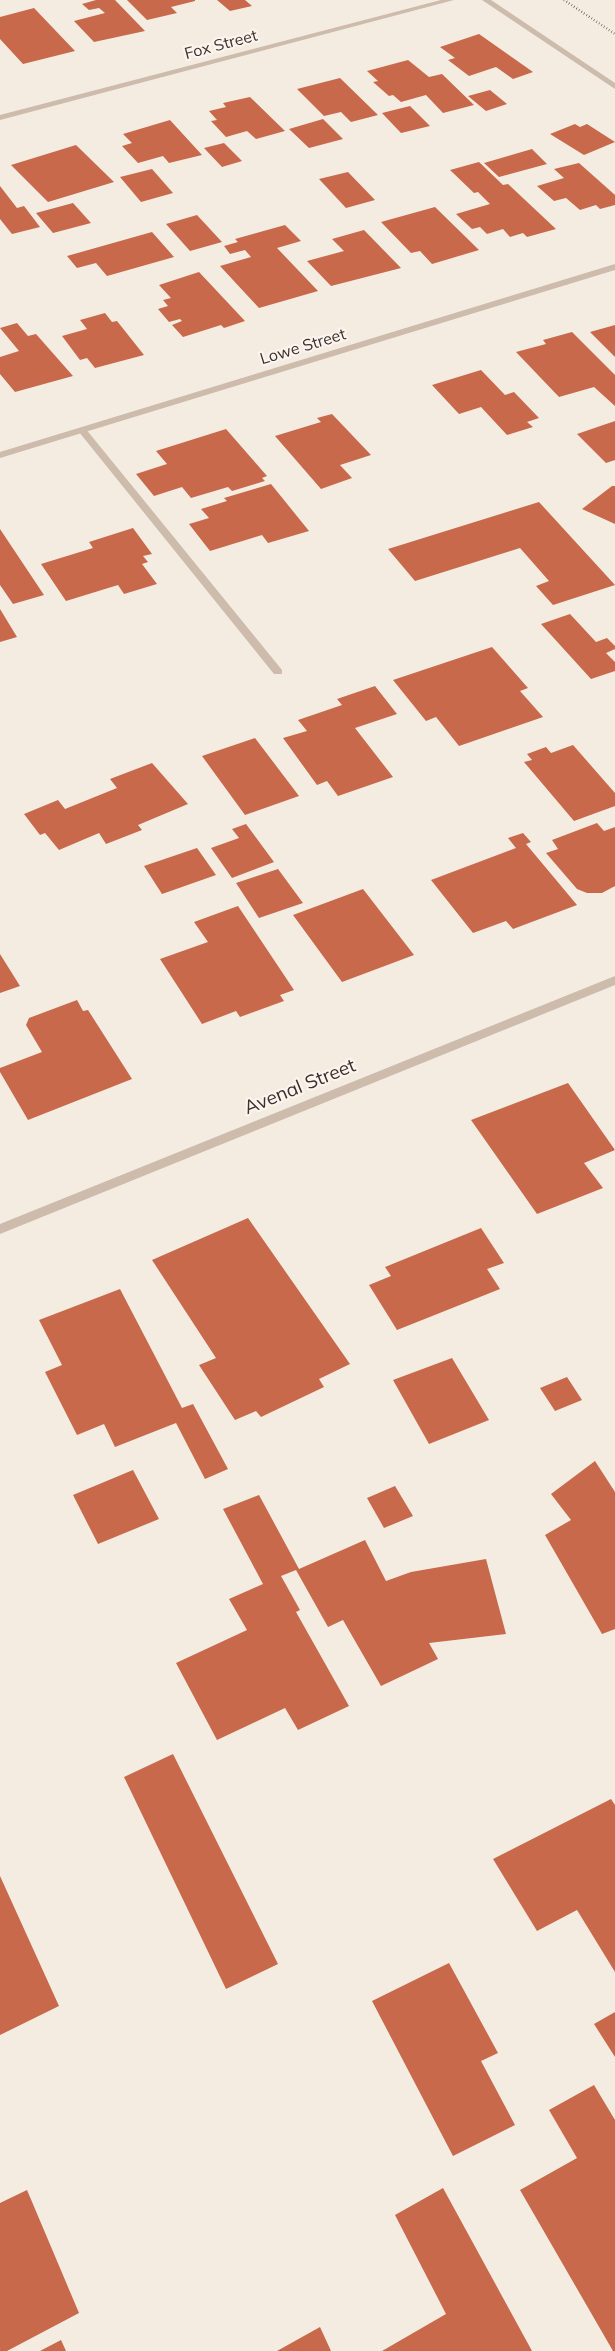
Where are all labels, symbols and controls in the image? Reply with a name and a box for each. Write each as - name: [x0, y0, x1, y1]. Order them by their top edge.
- street label: Fox Street: [182, 26, 260, 64]
- street label: Lowe Street: [258, 325, 348, 369]
- street label: Avenal Street: [241, 1054, 359, 1120]

